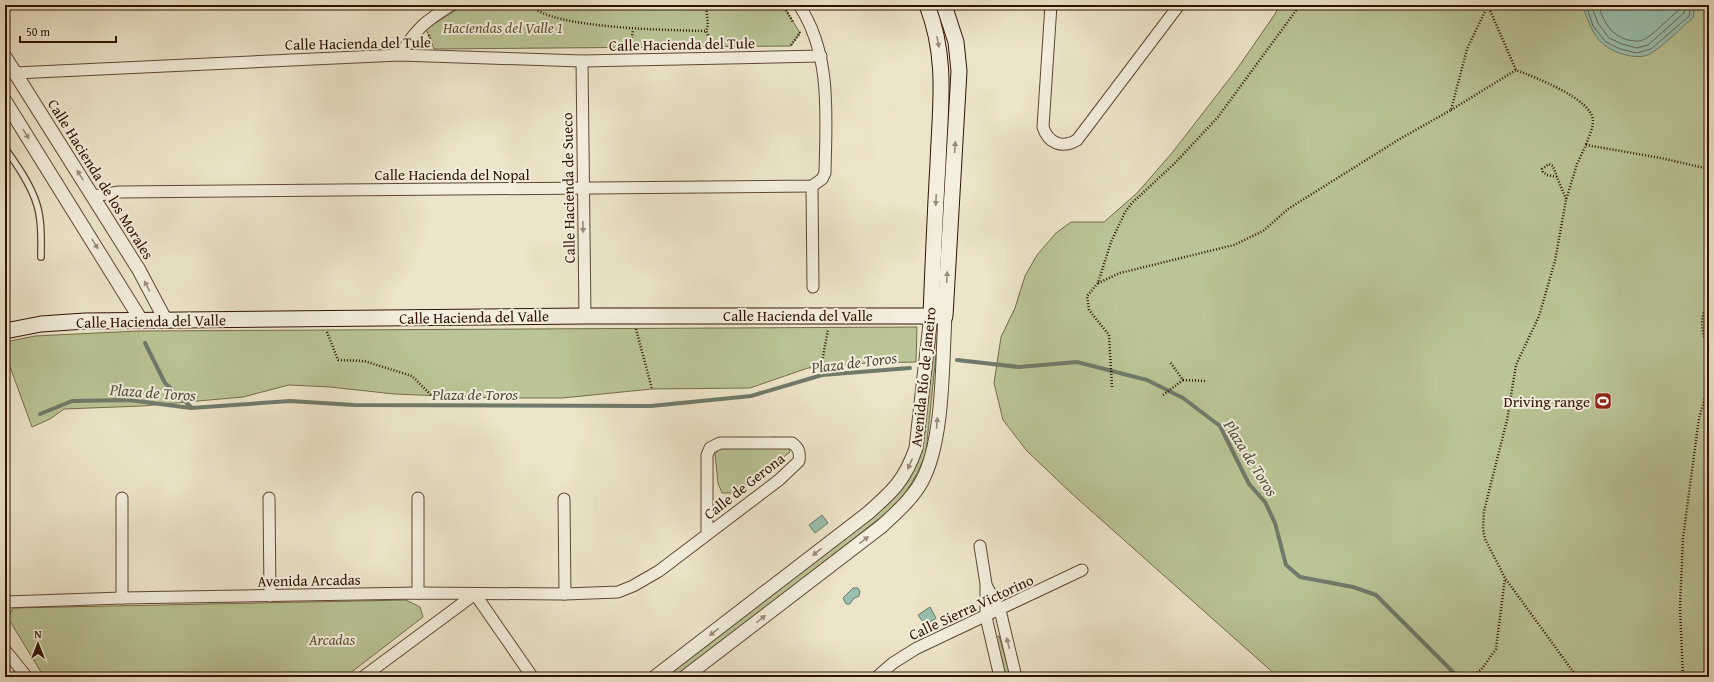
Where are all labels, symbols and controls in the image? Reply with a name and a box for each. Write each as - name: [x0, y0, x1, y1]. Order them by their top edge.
- park label: Haciendas del Valle 1: [442, 17, 563, 38]
- scale bar: [20, 18, 116, 44]
- text: 50 m: [26, 23, 50, 40]
- street label: Calle Hacienda del Tule: [285, 31, 431, 55]
- street label: Calle Hacienda del Tule: [609, 32, 755, 56]
- one-way arrow: [935, 36, 941, 48]
- street label: Calle Hacienda de los Morales: [43, 95, 159, 263]
- street label: Calle Hacienda de Sueco: [556, 112, 580, 264]
- one-way arrow: [22, 129, 30, 139]
- one-way arrow: [952, 141, 959, 153]
- street label: Calle Hacienda del Nopal: [374, 164, 530, 185]
- one-way arrow: [76, 170, 84, 180]
- one-way arrow: [933, 194, 939, 207]
- one-way arrow: [580, 221, 587, 233]
- one-way arrow: [91, 239, 99, 249]
- one-way arrow: [944, 271, 951, 283]
- one-way arrow: [144, 280, 151, 292]
- street label: Calle Hacienda del Valle: [399, 305, 549, 329]
- street label: Calle Hacienda del Valle: [723, 305, 873, 326]
- street label: Avenida Río de Janeiro: [905, 306, 941, 448]
- street label: Calle Hacienda del Valle: [76, 309, 226, 333]
- water label: Plaza de Toros: [809, 345, 899, 379]
- water label: Plaza de Toros: [108, 377, 197, 407]
- water label: Plaza de Toros: [431, 382, 518, 406]
- place label: Driving range: [1504, 391, 1590, 412]
- sports icon: Driving range: [1593, 391, 1613, 411]
- water label: Plaza de Toros: [1217, 414, 1284, 501]
- one-way arrow: [934, 417, 941, 429]
- street label: Calle de Gerona: [699, 448, 789, 524]
- one-way arrow: [907, 458, 913, 470]
- one-way arrow: [858, 536, 869, 544]
- one-way arrow: [812, 548, 823, 557]
- street label: Avenida Arcadas: [257, 569, 361, 591]
- street label: Calle Sierra Victorino: [905, 569, 1037, 645]
- one-way arrow: [755, 615, 766, 623]
- north arrow: [18, 624, 58, 664]
- text: N: [34, 626, 42, 642]
- one-way arrow: [709, 627, 720, 636]
- park label: Arcadas: [308, 629, 356, 650]
- one-way arrow: [1005, 637, 1011, 649]

